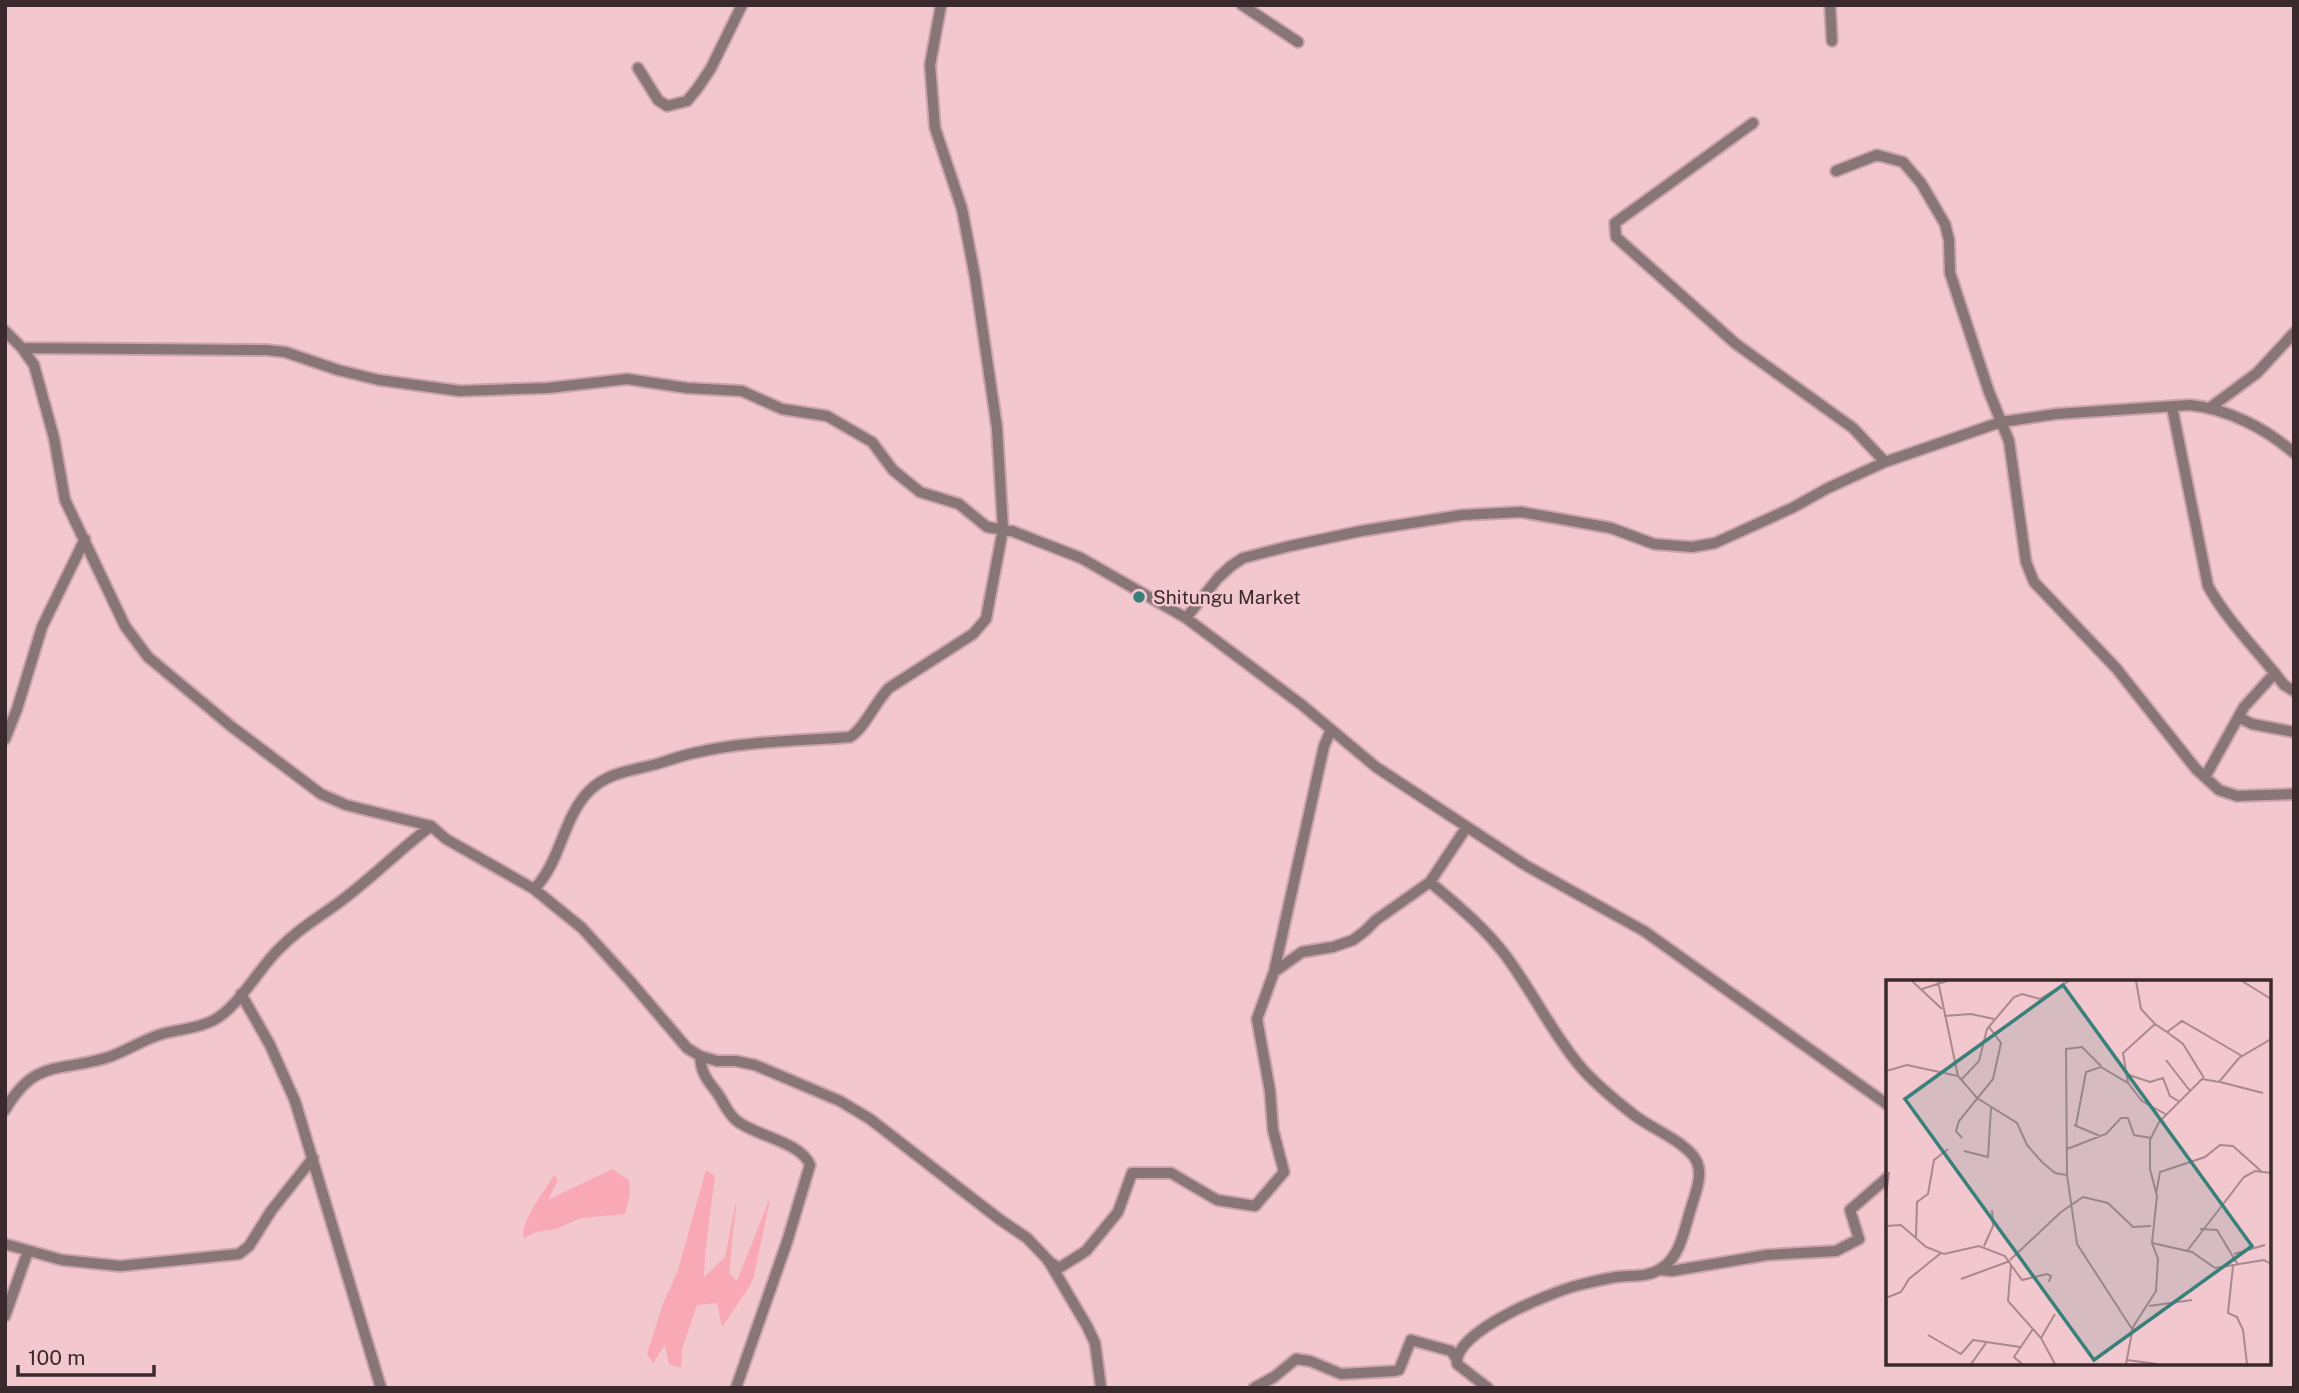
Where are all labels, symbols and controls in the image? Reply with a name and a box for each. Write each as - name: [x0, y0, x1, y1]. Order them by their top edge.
- place label: Shitungu Market: [1153, 586, 1301, 608]
- marker: Shitungu Market: [1131, 589, 1147, 605]
- inset map: [1886, 980, 2271, 1365]
- scale bar: [18, 1334, 154, 1378]
- text: 100 m: [28, 1345, 85, 1370]

